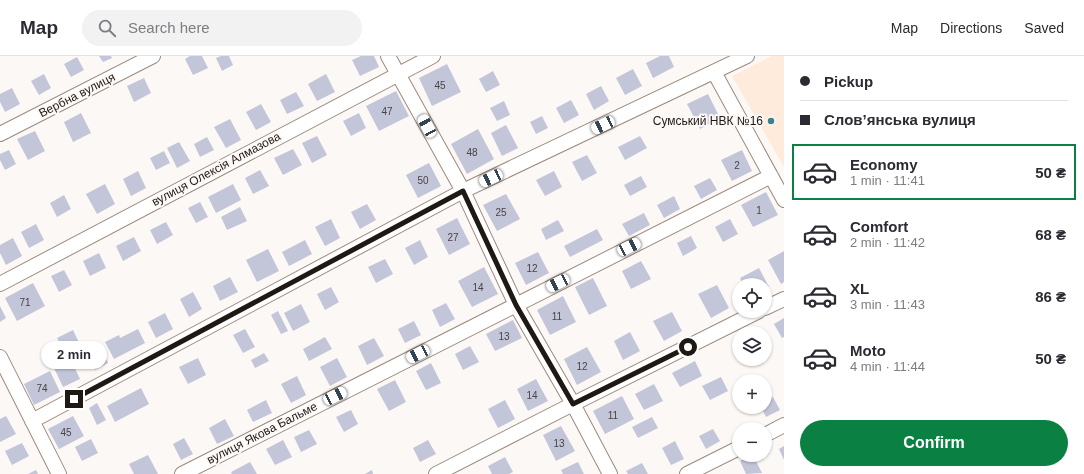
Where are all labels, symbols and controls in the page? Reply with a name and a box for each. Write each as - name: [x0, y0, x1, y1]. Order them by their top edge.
- search box: [82, 10, 362, 46]
- text: Map: [20, 17, 58, 38]
- icon: search: [96, 17, 118, 39]
- text: Search here: [128, 19, 210, 36]
- text: Map: [891, 20, 918, 36]
- text: Directions: [940, 20, 1002, 36]
- text: Saved: [1024, 20, 1064, 36]
- street label: Вербна вулиця: [36, 70, 118, 120]
- text: Pickup: [824, 73, 873, 90]
- house number: 45: [434, 80, 446, 91]
- house number: 47: [381, 106, 393, 117]
- text: Словʼянська вулиця: [824, 111, 976, 128]
- car: [416, 113, 438, 139]
- car: [590, 114, 616, 136]
- place label: Сумський НВК №16: [653, 114, 763, 128]
- marker: Сумський НВК №16: [766, 116, 776, 126]
- street label: вулиця Олексія Алмазова: [149, 129, 283, 209]
- house number: 48: [466, 147, 478, 158]
- icon: car: [802, 154, 838, 190]
- text: Economy: [850, 156, 918, 173]
- house number: 2: [734, 160, 740, 171]
- text: 50 ₴: [1035, 164, 1066, 181]
- car: [478, 167, 504, 189]
- text: 1 min · 11:41: [850, 173, 925, 188]
- house number: 50: [417, 175, 429, 186]
- house number: 1: [756, 205, 762, 216]
- house number: 25: [495, 207, 507, 218]
- icon: car: [802, 216, 838, 252]
- text: Comfort: [850, 218, 908, 235]
- text: 68 ₴: [1035, 226, 1066, 243]
- house number: 27: [447, 232, 459, 243]
- text: 2 min · 11:42: [850, 235, 925, 250]
- car: [616, 236, 642, 258]
- house number: 12: [526, 263, 538, 274]
- car: [545, 272, 571, 294]
- map controls: [732, 278, 772, 462]
- button: locate: [732, 278, 772, 318]
- icon: car: [802, 278, 838, 314]
- text: XL: [850, 280, 869, 297]
- house number: 14: [472, 282, 484, 293]
- text: 86 ₴: [1035, 288, 1066, 305]
- house number: 71: [19, 297, 31, 308]
- text: 3 min · 11:43: [850, 297, 925, 312]
- house number: 11: [552, 311, 563, 322]
- button: layers: [732, 326, 772, 366]
- house number: 13: [498, 331, 510, 342]
- route start: [679, 338, 697, 356]
- icon: car: [802, 340, 838, 376]
- callout: 2 min: [41, 341, 107, 369]
- text: Moto: [850, 342, 886, 359]
- car: [405, 343, 431, 365]
- text: 2 min: [57, 347, 91, 362]
- text: 50 ₴: [1035, 350, 1066, 367]
- text: 4 min · 11:44: [850, 359, 925, 374]
- house number: 12: [576, 361, 588, 372]
- button: +: [732, 374, 772, 414]
- house number: 74: [36, 383, 48, 394]
- car: [322, 385, 348, 407]
- route end: [65, 390, 83, 408]
- house number: 14: [526, 390, 538, 401]
- street label: вулиця Якова Бальме: [204, 399, 320, 467]
- house number: 11: [608, 410, 619, 421]
- button: Confirm: [800, 420, 1068, 466]
- button: −: [732, 422, 772, 462]
- house number: 45: [60, 427, 72, 438]
- house number: 13: [553, 438, 565, 449]

